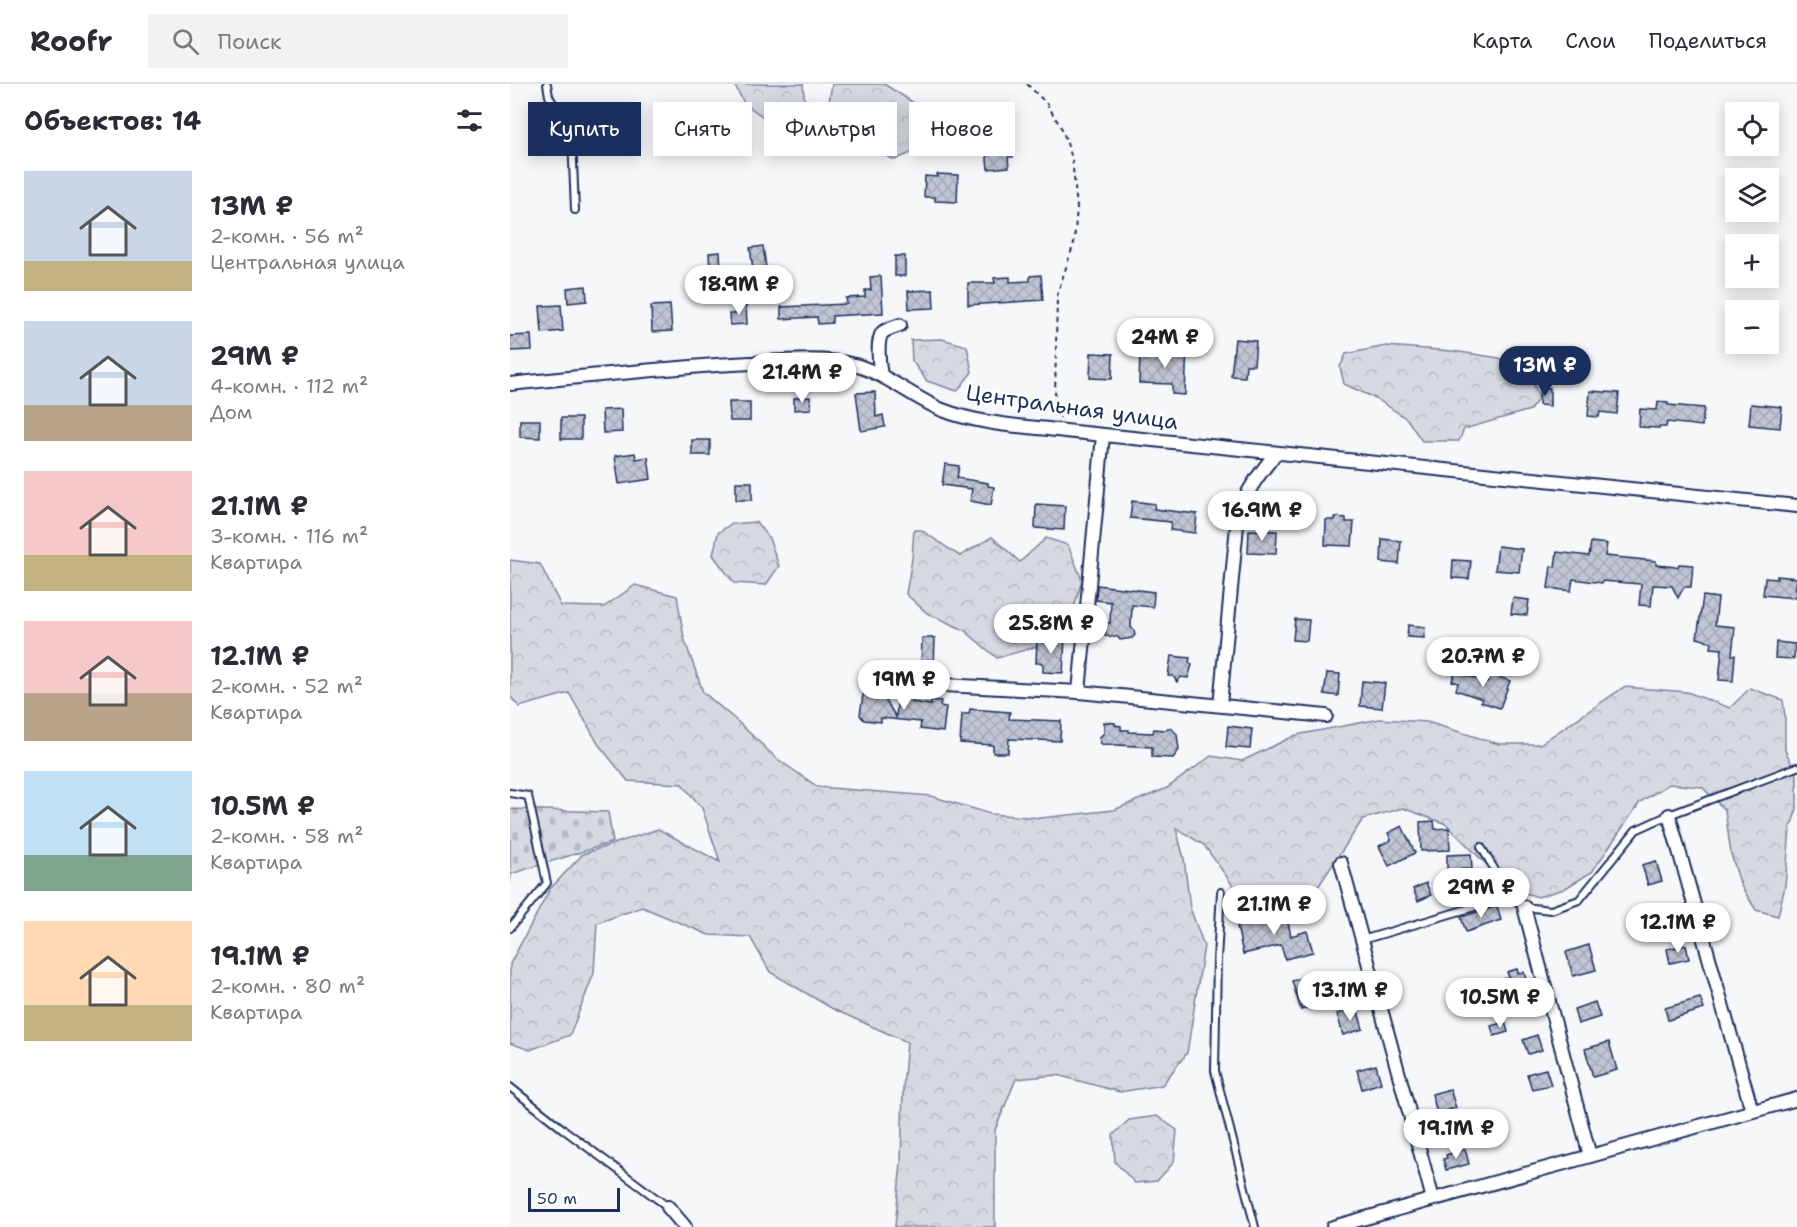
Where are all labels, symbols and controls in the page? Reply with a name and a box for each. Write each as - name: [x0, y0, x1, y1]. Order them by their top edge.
- search box: [148, 14, 568, 68]
- text: Roofr: [30, 22, 112, 60]
- icon: search: [169, 25, 202, 58]
- text: Поиск: [217, 27, 282, 56]
- text: Карта: [1472, 27, 1532, 55]
- text: Слои: [1565, 27, 1616, 55]
- text: Поделиться: [1649, 27, 1767, 55]
- chip: Купить: [528, 102, 641, 156]
- chip: Снять: [653, 102, 752, 156]
- chip: Фильтры: [764, 102, 897, 156]
- chip: Новое: [909, 102, 1015, 156]
- map controls: [1725, 102, 1779, 354]
- button: locate: [1725, 102, 1779, 156]
- text: Объектов: 14: [24, 103, 201, 138]
- icon: filters: [453, 104, 486, 137]
- button: layers: [1725, 168, 1779, 222]
- text: 13M ₽: [210, 188, 293, 223]
- icon: home: [72, 195, 144, 267]
- text: 2-комн. · 56 m²: [210, 223, 364, 249]
- button: +: [1725, 234, 1779, 288]
- text: Центральная улица: [210, 249, 405, 275]
- pin: 18.9M ₽: [684, 265, 794, 316]
- text: 18.9M ₽: [698, 271, 780, 297]
- button: −: [1725, 300, 1779, 354]
- pin: 24M ₽: [1123, 318, 1207, 369]
- text: 24M ₽: [1131, 324, 1199, 350]
- text: 29M ₽: [210, 338, 299, 373]
- icon: home: [72, 345, 144, 417]
- pin: 13M ₽: [1503, 346, 1587, 397]
- text: 13M ₽: [1513, 352, 1577, 378]
- pin: 21.4M ₽: [747, 353, 857, 404]
- text: 21.4M ₽: [761, 359, 843, 385]
- text: 4-комн. · 112 m²: [210, 373, 368, 399]
- street label: Центральная улица: [964, 378, 1180, 436]
- text: Дом: [210, 399, 252, 425]
- text: 21.1M ₽: [210, 488, 308, 523]
- pin: 16.9M ₽: [1207, 491, 1317, 542]
- icon: home: [72, 495, 144, 567]
- text: 16.9M ₽: [1222, 497, 1302, 523]
- text: 3-комн. · 116 m²: [210, 523, 368, 549]
- text: Квартира: [210, 549, 302, 575]
- pin: 25.8M ₽: [996, 604, 1106, 655]
- text: 25.8M ₽: [1008, 610, 1094, 636]
- pin: 20.7M ₽: [1428, 637, 1538, 688]
- text: 12.1M ₽: [210, 638, 310, 673]
- text: 20.7M ₽: [1440, 643, 1526, 669]
- icon: home: [72, 645, 144, 717]
- pin: 19M ₽: [862, 660, 946, 711]
- text: 19M ₽: [872, 666, 936, 692]
- text: 2-комн. · 52 m²: [210, 673, 363, 699]
- text: Квартира: [210, 699, 302, 725]
- text: 10.5M ₽: [210, 788, 315, 823]
- icon: home: [72, 795, 144, 867]
- text: 2-комн. · 58 m²: [210, 823, 364, 849]
- text: Квартира: [210, 849, 302, 875]
- pin: 29M ₽: [1439, 868, 1523, 919]
- text: 29M ₽: [1447, 874, 1515, 900]
- pin: 21.1M ₽: [1219, 885, 1329, 936]
- text: 21.1M ₽: [1236, 891, 1312, 917]
- pin: 12.1M ₽: [1623, 903, 1733, 954]
- text: 12.1M ₽: [1640, 909, 1716, 935]
- text: 19.1M ₽: [210, 938, 310, 973]
- icon: home: [72, 945, 144, 1017]
- pin: 13.1M ₽: [1295, 971, 1405, 1022]
- text: 2-комн. · 80 m²: [210, 973, 365, 999]
- text: 13.1M ₽: [1312, 977, 1388, 1003]
- pin: 10.5M ₽: [1445, 978, 1555, 1029]
- text: 10.5M ₽: [1460, 984, 1540, 1010]
- text: Квартира: [210, 999, 302, 1025]
- pin: 19.1M ₽: [1401, 1109, 1511, 1160]
- text: 19.1M ₽: [1418, 1115, 1494, 1141]
- scale bar: [528, 1185, 620, 1212]
- text: 50 m: [537, 1188, 577, 1209]

